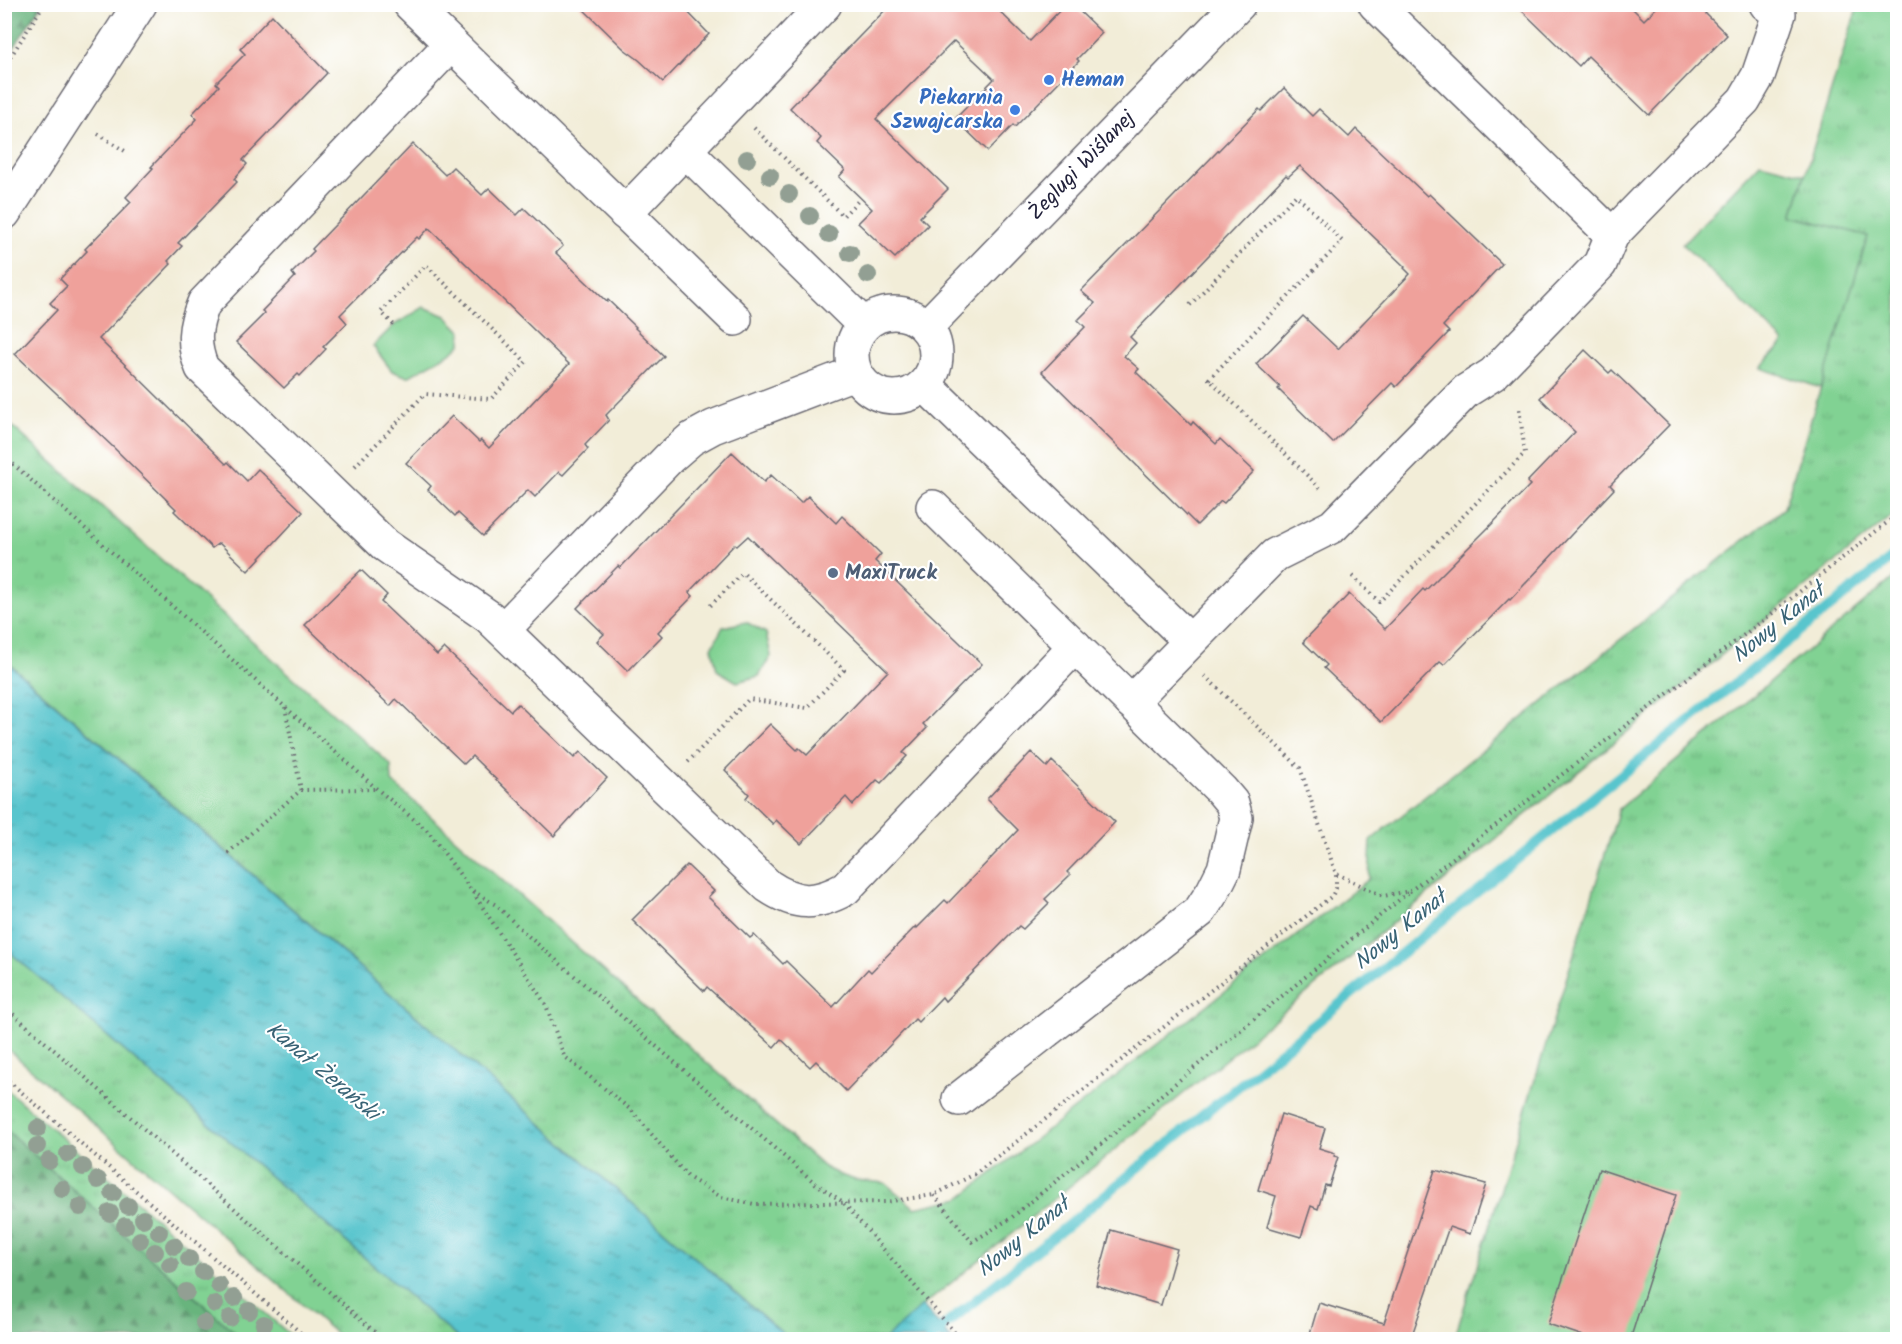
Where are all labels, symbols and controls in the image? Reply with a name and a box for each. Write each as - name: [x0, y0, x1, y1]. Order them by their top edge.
- place label: Heman: [1061, 64, 1124, 97]
- marker: Heman: [1042, 73, 1056, 87]
- place label: Piekarnia Szwajcarska: [891, 82, 1003, 139]
- marker: Piekarnia Szwajcarska: [1008, 103, 1022, 117]
- street label: Żeglugi Wiślanej: [1021, 103, 1144, 229]
- place label: MaxiTruck: [845, 557, 938, 590]
- marker: MaxiTruck: [826, 566, 840, 580]
- water label: Nowy Kanał: [1724, 573, 1837, 673]
- water label: Nowy Kanał: [1346, 880, 1459, 980]
- water label: Kanał Żerański: [257, 1014, 390, 1133]
- water label: Nowy Kanał: [969, 1187, 1082, 1287]

